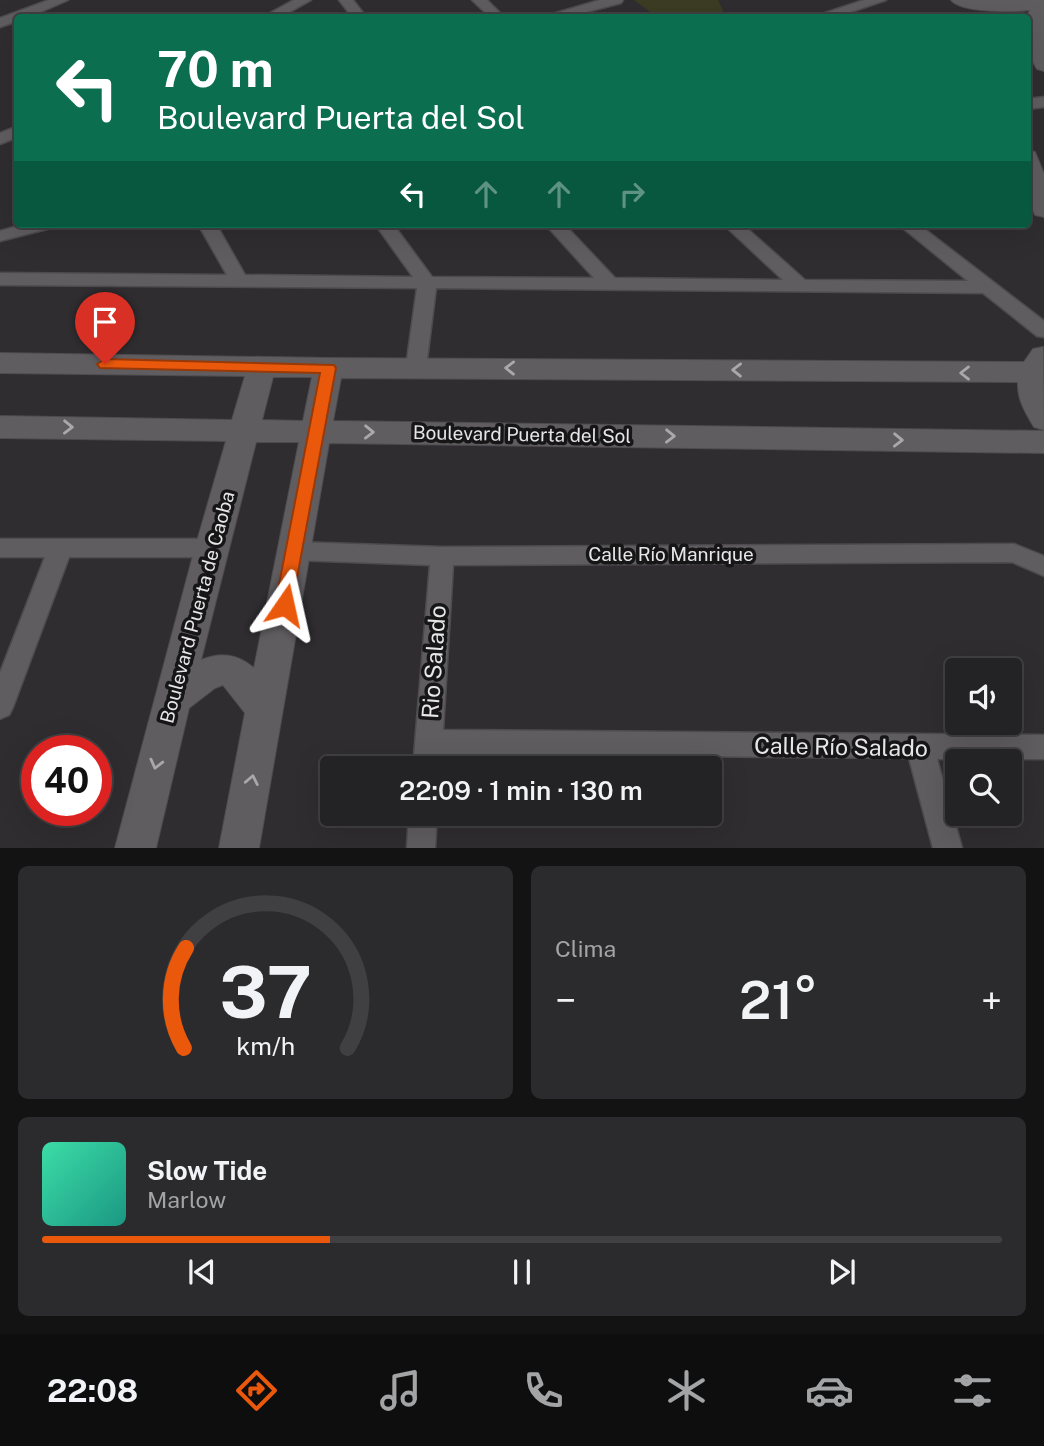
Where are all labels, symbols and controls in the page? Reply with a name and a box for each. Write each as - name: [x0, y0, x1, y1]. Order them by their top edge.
- text: 70 m: [157, 40, 274, 98]
- icon: left: [42, 42, 133, 133]
- text: Boulevard Puerta del Sol: [157, 99, 525, 136]
- icon: left: [394, 175, 432, 213]
- icon: ahead: [467, 175, 505, 213]
- icon: ahead: [540, 175, 578, 213]
- icon: right: [613, 175, 651, 213]
- pin: [75, 292, 135, 364]
- icon: arrive: [86, 303, 124, 341]
- one-way arrow: [504, 360, 515, 376]
- one-way arrow: [732, 363, 743, 378]
- one-way arrow: [959, 365, 970, 381]
- one-way arrow: [63, 419, 74, 435]
- street label: Boulevard Puerta del Sol: [413, 421, 631, 447]
- one-way arrow: [364, 424, 375, 440]
- one-way arrow: [665, 429, 676, 444]
- one-way arrow: [893, 432, 903, 448]
- street label: Boulevard Puerta de Caoba: [155, 489, 239, 725]
- street label: Calle Río Manrique: [588, 543, 754, 565]
- position arrow: [248, 568, 322, 642]
- street label: Rio Salado: [416, 604, 451, 720]
- map controls: [945, 658, 1022, 826]
- button: sound: [945, 658, 1022, 735]
- street label: Calle Río Salado: [754, 731, 928, 762]
- speed limit sign: 40: [21, 735, 112, 826]
- button: search: [945, 749, 1022, 826]
- one-way arrow: [150, 758, 164, 770]
- one-way arrow: [243, 774, 258, 786]
- text: 22:09 · 1 min · 130 m: [399, 775, 643, 806]
- text: Clima: [555, 935, 616, 962]
- text: 37: [219, 950, 312, 1035]
- text: 21°: [739, 970, 818, 1031]
- text: −: [555, 978, 576, 1023]
- text: +: [981, 978, 1002, 1023]
- text: km/h: [236, 1031, 295, 1061]
- text: Slow Tide: [147, 1155, 267, 1186]
- text: Marlow: [147, 1186, 226, 1213]
- icon: previous: [183, 1253, 221, 1291]
- icon: pause: [503, 1253, 541, 1291]
- icon: next: [823, 1253, 861, 1291]
- icon: directions: [232, 1366, 281, 1415]
- icon: music: [376, 1366, 425, 1415]
- icon: phone: [519, 1366, 568, 1415]
- icon: climate: [662, 1366, 711, 1415]
- icon: car: [805, 1366, 854, 1415]
- icon: filters: [948, 1366, 997, 1415]
- text: 22:08: [47, 1372, 138, 1409]

